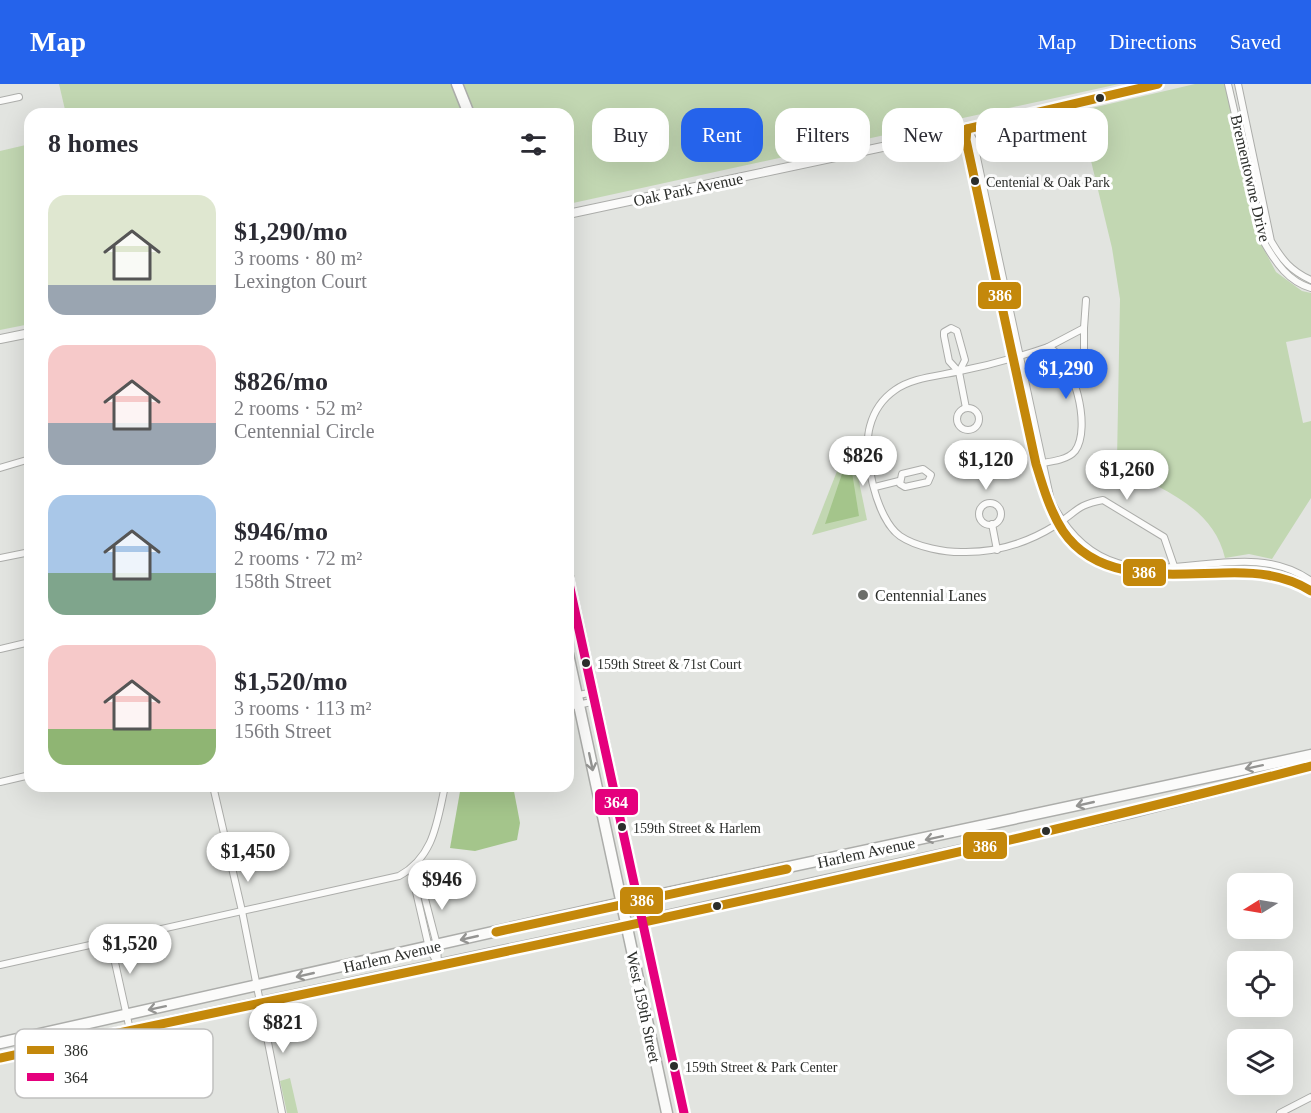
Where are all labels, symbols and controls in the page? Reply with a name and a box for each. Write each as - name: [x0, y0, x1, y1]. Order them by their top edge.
- text: Map: [30, 26, 86, 57]
- text: Map: [1038, 30, 1076, 54]
- text: Directions: [1109, 30, 1197, 54]
- text: Saved: [1230, 30, 1281, 54]
- unlabelled marker: [1094, 92, 1106, 104]
- chip: Buy: [592, 108, 669, 162]
- chip: Rent: [681, 108, 763, 162]
- chip: Filters: [775, 108, 870, 162]
- chip: New: [882, 108, 964, 162]
- chip: Apartment: [976, 108, 1108, 162]
- street label: Brementowne Drive: [1228, 113, 1273, 243]
- icon: filters: [517, 128, 550, 161]
- text: 8 homes: [48, 129, 138, 158]
- street label: Oak Park Avenue: [632, 170, 744, 209]
- marker: Centenial & Oak Park: [969, 175, 981, 187]
- place label: Centenial & Oak Park: [986, 175, 1110, 190]
- text: $1,290/mo: [234, 217, 347, 246]
- icon: home: [96, 219, 168, 291]
- text: 3 rooms · 80 m²: [234, 247, 362, 269]
- text: Lexington Court: [234, 270, 367, 292]
- line badge: 386: [977, 281, 1022, 310]
- text: 386: [988, 287, 1012, 304]
- pin: $1,290: [1017, 349, 1115, 400]
- text: $1,290: [1039, 357, 1094, 379]
- text: $826/mo: [234, 367, 328, 396]
- icon: home: [96, 369, 168, 441]
- text: 2 rooms · 52 m²: [234, 397, 362, 419]
- text: Centennial Circle: [234, 420, 375, 442]
- pin: $826: [827, 436, 899, 487]
- pin: $1,120: [937, 440, 1035, 491]
- text: $826: [843, 444, 883, 466]
- text: $1,120: [959, 448, 1014, 470]
- pin: $1,260: [1078, 450, 1176, 501]
- text: $1,260: [1100, 458, 1155, 480]
- text: $946/mo: [234, 517, 328, 546]
- icon: home: [96, 519, 168, 591]
- text: 2 rooms · 72 m²: [234, 547, 362, 569]
- line badge: 386: [1122, 558, 1167, 587]
- text: 386: [1132, 564, 1156, 581]
- text: 158th Street: [234, 570, 331, 592]
- place label: Centennial Lanes: [875, 587, 987, 604]
- marker: Centennial Lanes: [856, 588, 870, 602]
- marker: 159th Street & 71st Court: [580, 657, 592, 669]
- place label: 159th Street & 71st Court: [597, 657, 742, 672]
- text: $1,520/mo: [234, 667, 347, 696]
- icon: home: [96, 669, 168, 741]
- text: 3 rooms · 113 m²: [234, 697, 371, 719]
- text: 156th Street: [234, 720, 331, 742]
- one-way arrow: [585, 752, 597, 771]
- one-way arrow: [1245, 762, 1264, 773]
- line badge: 364: [594, 788, 639, 816]
- text: 364: [604, 794, 628, 811]
- one-way arrow: [1076, 799, 1095, 810]
- marker: 159th Street & Harlem: [616, 821, 628, 833]
- place label: 159th Street & Harlem: [633, 821, 761, 836]
- unlabelled marker: [1040, 825, 1052, 837]
- line badge: 386: [962, 831, 1008, 860]
- pin: $1,450: [199, 832, 297, 883]
- one-way arrow: [925, 832, 944, 844]
- street label: Harlem Avenue: [816, 834, 917, 871]
- text: 386: [973, 838, 997, 855]
- text: $1,450: [221, 840, 276, 862]
- pin: $946: [406, 860, 478, 911]
- text: $946: [422, 868, 462, 890]
- north arrow: [1227, 873, 1293, 939]
- map controls: [1227, 873, 1293, 1095]
- line badge: 386: [619, 886, 664, 915]
- text: 386: [630, 892, 654, 909]
- unlabelled marker: [711, 900, 723, 912]
- pin: $1,520: [81, 924, 179, 975]
- text: $1,520: [103, 932, 158, 954]
- one-way arrow: [460, 933, 479, 945]
- street label: Harlem Avenue: [342, 937, 443, 976]
- street label: West 159th Street: [623, 950, 664, 1065]
- button: locate: [1227, 951, 1293, 1017]
- one-way arrow: [295, 970, 314, 982]
- one-way arrow: [148, 1003, 167, 1014]
- pin: $821: [247, 1003, 319, 1054]
- text: $821: [263, 1011, 303, 1033]
- legend: [15, 1029, 213, 1098]
- button: layers: [1227, 1029, 1293, 1095]
- text: 386: [64, 1042, 88, 1059]
- marker: 159th Street & Park Center: [668, 1060, 680, 1072]
- place label: 159th Street & Park Center: [685, 1060, 838, 1075]
- text: 364: [64, 1069, 88, 1086]

